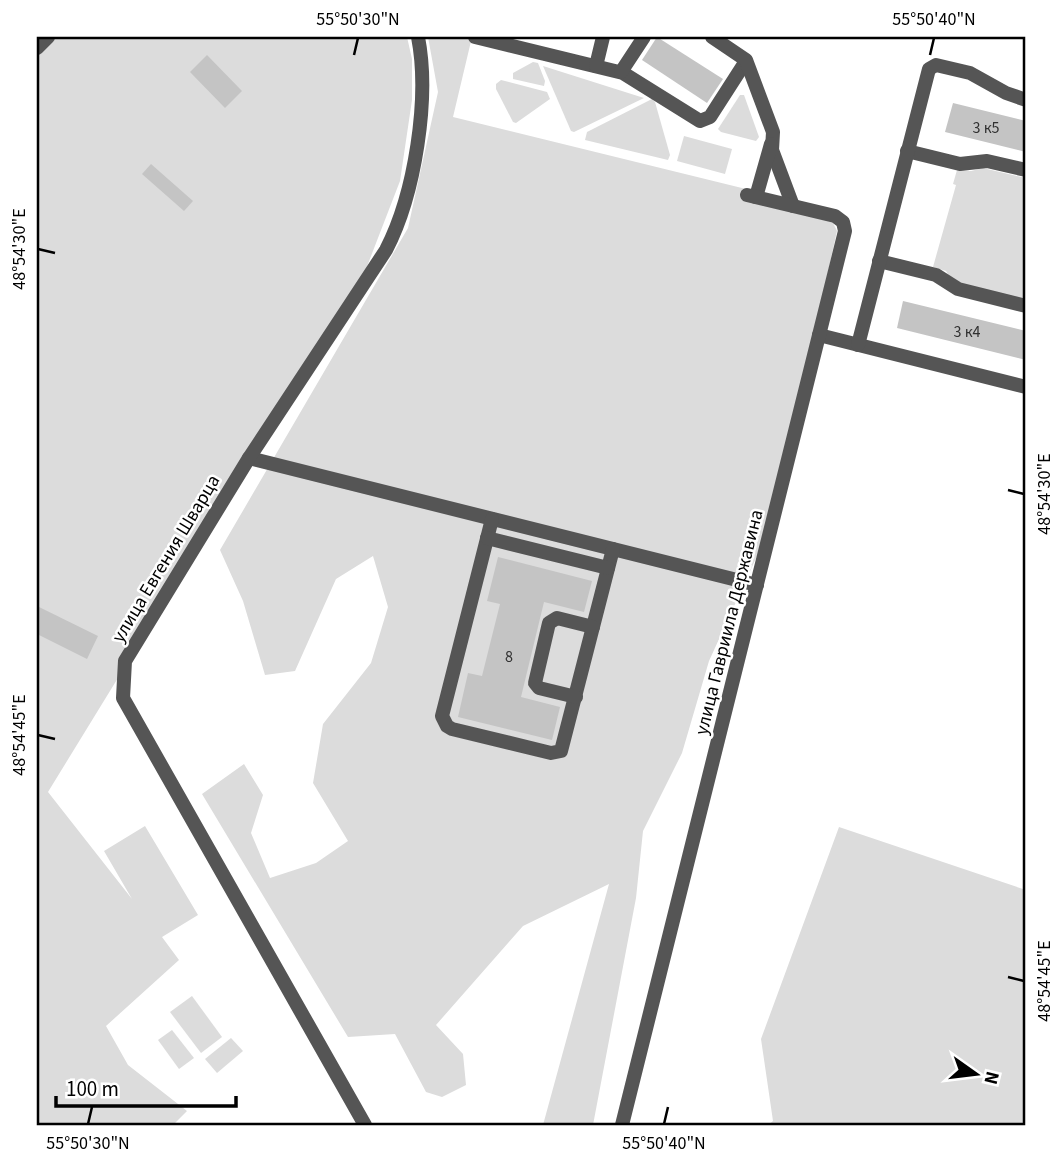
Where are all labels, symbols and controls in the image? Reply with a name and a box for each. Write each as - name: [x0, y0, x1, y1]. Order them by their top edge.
- text: 55°50'30"N: [316, 7, 400, 32]
- text: 55°50'40"N: [892, 7, 976, 32]
- house number: 3 к5: [972, 117, 1000, 139]
- text: 48°54'30"E: [7, 208, 32, 290]
- house number: 3 к4: [953, 321, 981, 343]
- text: 48°54'30"E: [1032, 453, 1057, 535]
- street label: улица Евгения Шварца: [105, 470, 227, 648]
- street label: улица Гавриила Державина: [688, 507, 771, 738]
- house number: 8: [505, 646, 513, 668]
- text: 48°54'45"E: [7, 694, 32, 776]
- text: 48°54'45"E: [1032, 940, 1057, 1022]
- north arrow: [940, 1040, 1010, 1110]
- scale bar: [56, 1064, 236, 1108]
- text: N: [976, 1068, 1006, 1087]
- text: 100 m: [66, 1074, 119, 1104]
- text: 55°50'30"N: [46, 1131, 130, 1156]
- text: 55°50'40"N: [622, 1131, 706, 1156]

